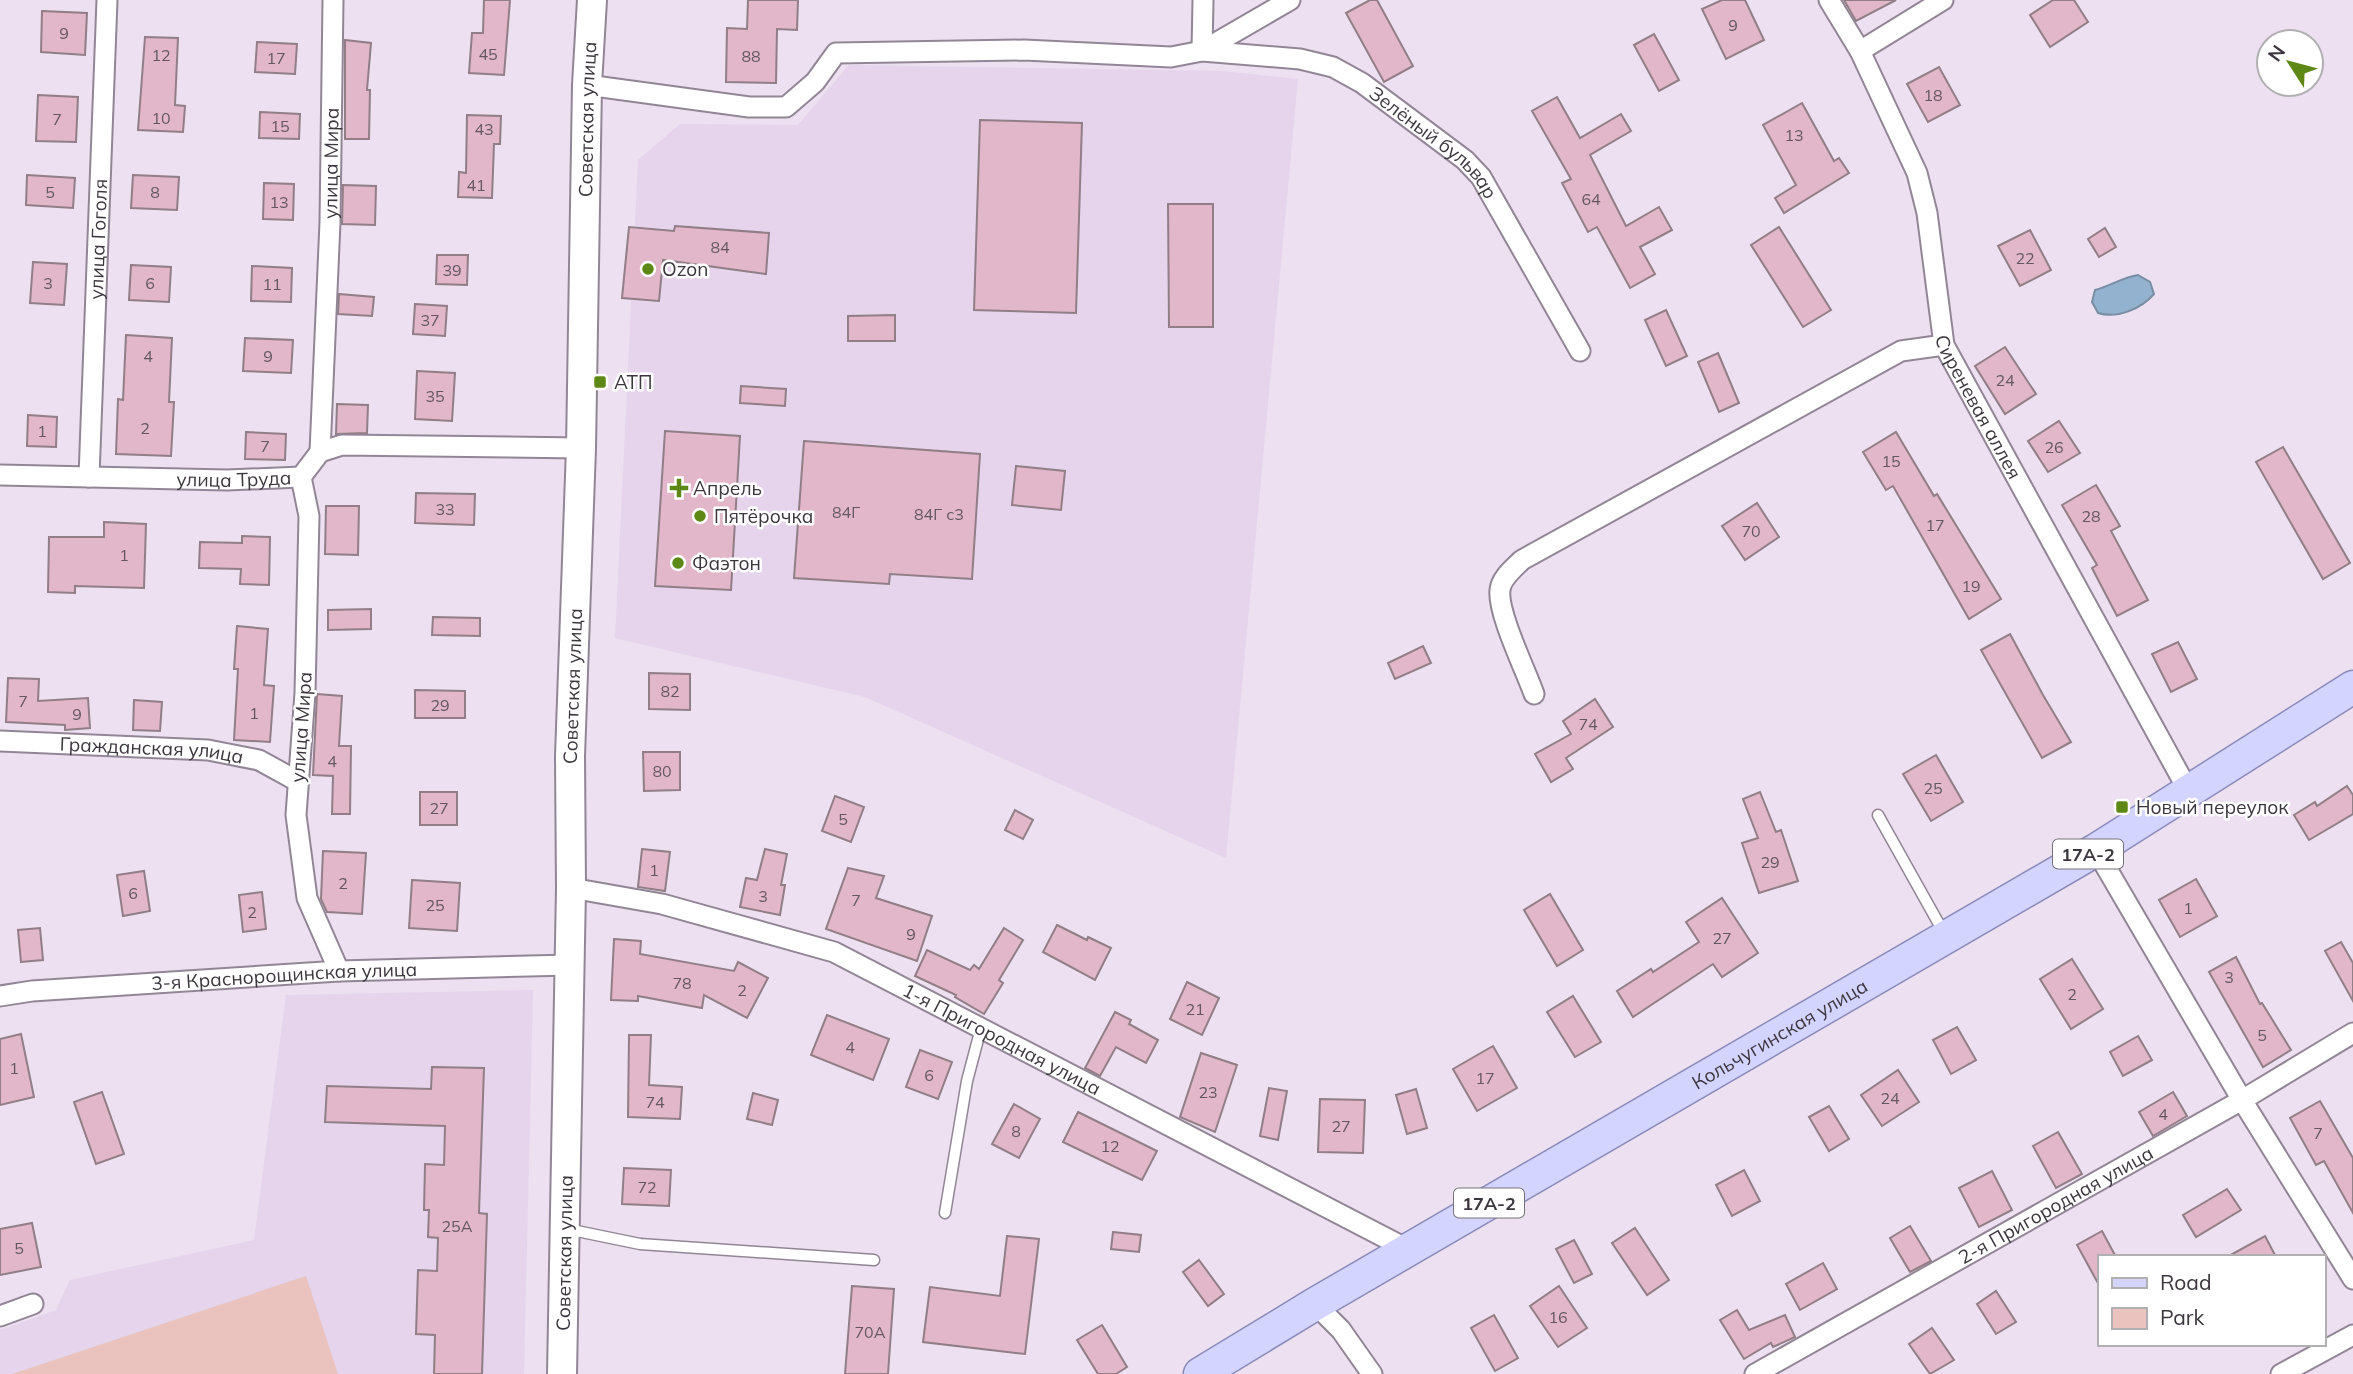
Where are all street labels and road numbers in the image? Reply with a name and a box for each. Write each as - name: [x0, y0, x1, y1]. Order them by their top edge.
- street label: Советская улица: [573, 41, 602, 197]
- street label: Зелёный бульвар: [1365, 81, 1503, 203]
- street label: улица Мира: [318, 107, 344, 219]
- street label: улица Гоголя: [84, 178, 112, 300]
- street label: Сиреневая аллея: [1931, 333, 2027, 483]
- street label: улица Труда: [176, 465, 292, 492]
- street label: Советская улица: [558, 608, 587, 764]
- street label: улица Мира: [285, 671, 317, 783]
- street label: Гражданская улица: [59, 732, 246, 769]
- road number: 17А-2: [2053, 840, 2123, 868]
- street label: 3-я Краснорощинская улица: [150, 957, 417, 995]
- street label: Кольчугинская улица: [1687, 974, 1872, 1094]
- street label: 1-я Пригородная улица: [899, 978, 1105, 1100]
- street label: 2-я Пригородная улица: [1954, 1140, 2157, 1269]
- street label: Советская улица: [551, 1175, 578, 1331]
- road number: 17А-2: [1454, 1188, 1524, 1218]

